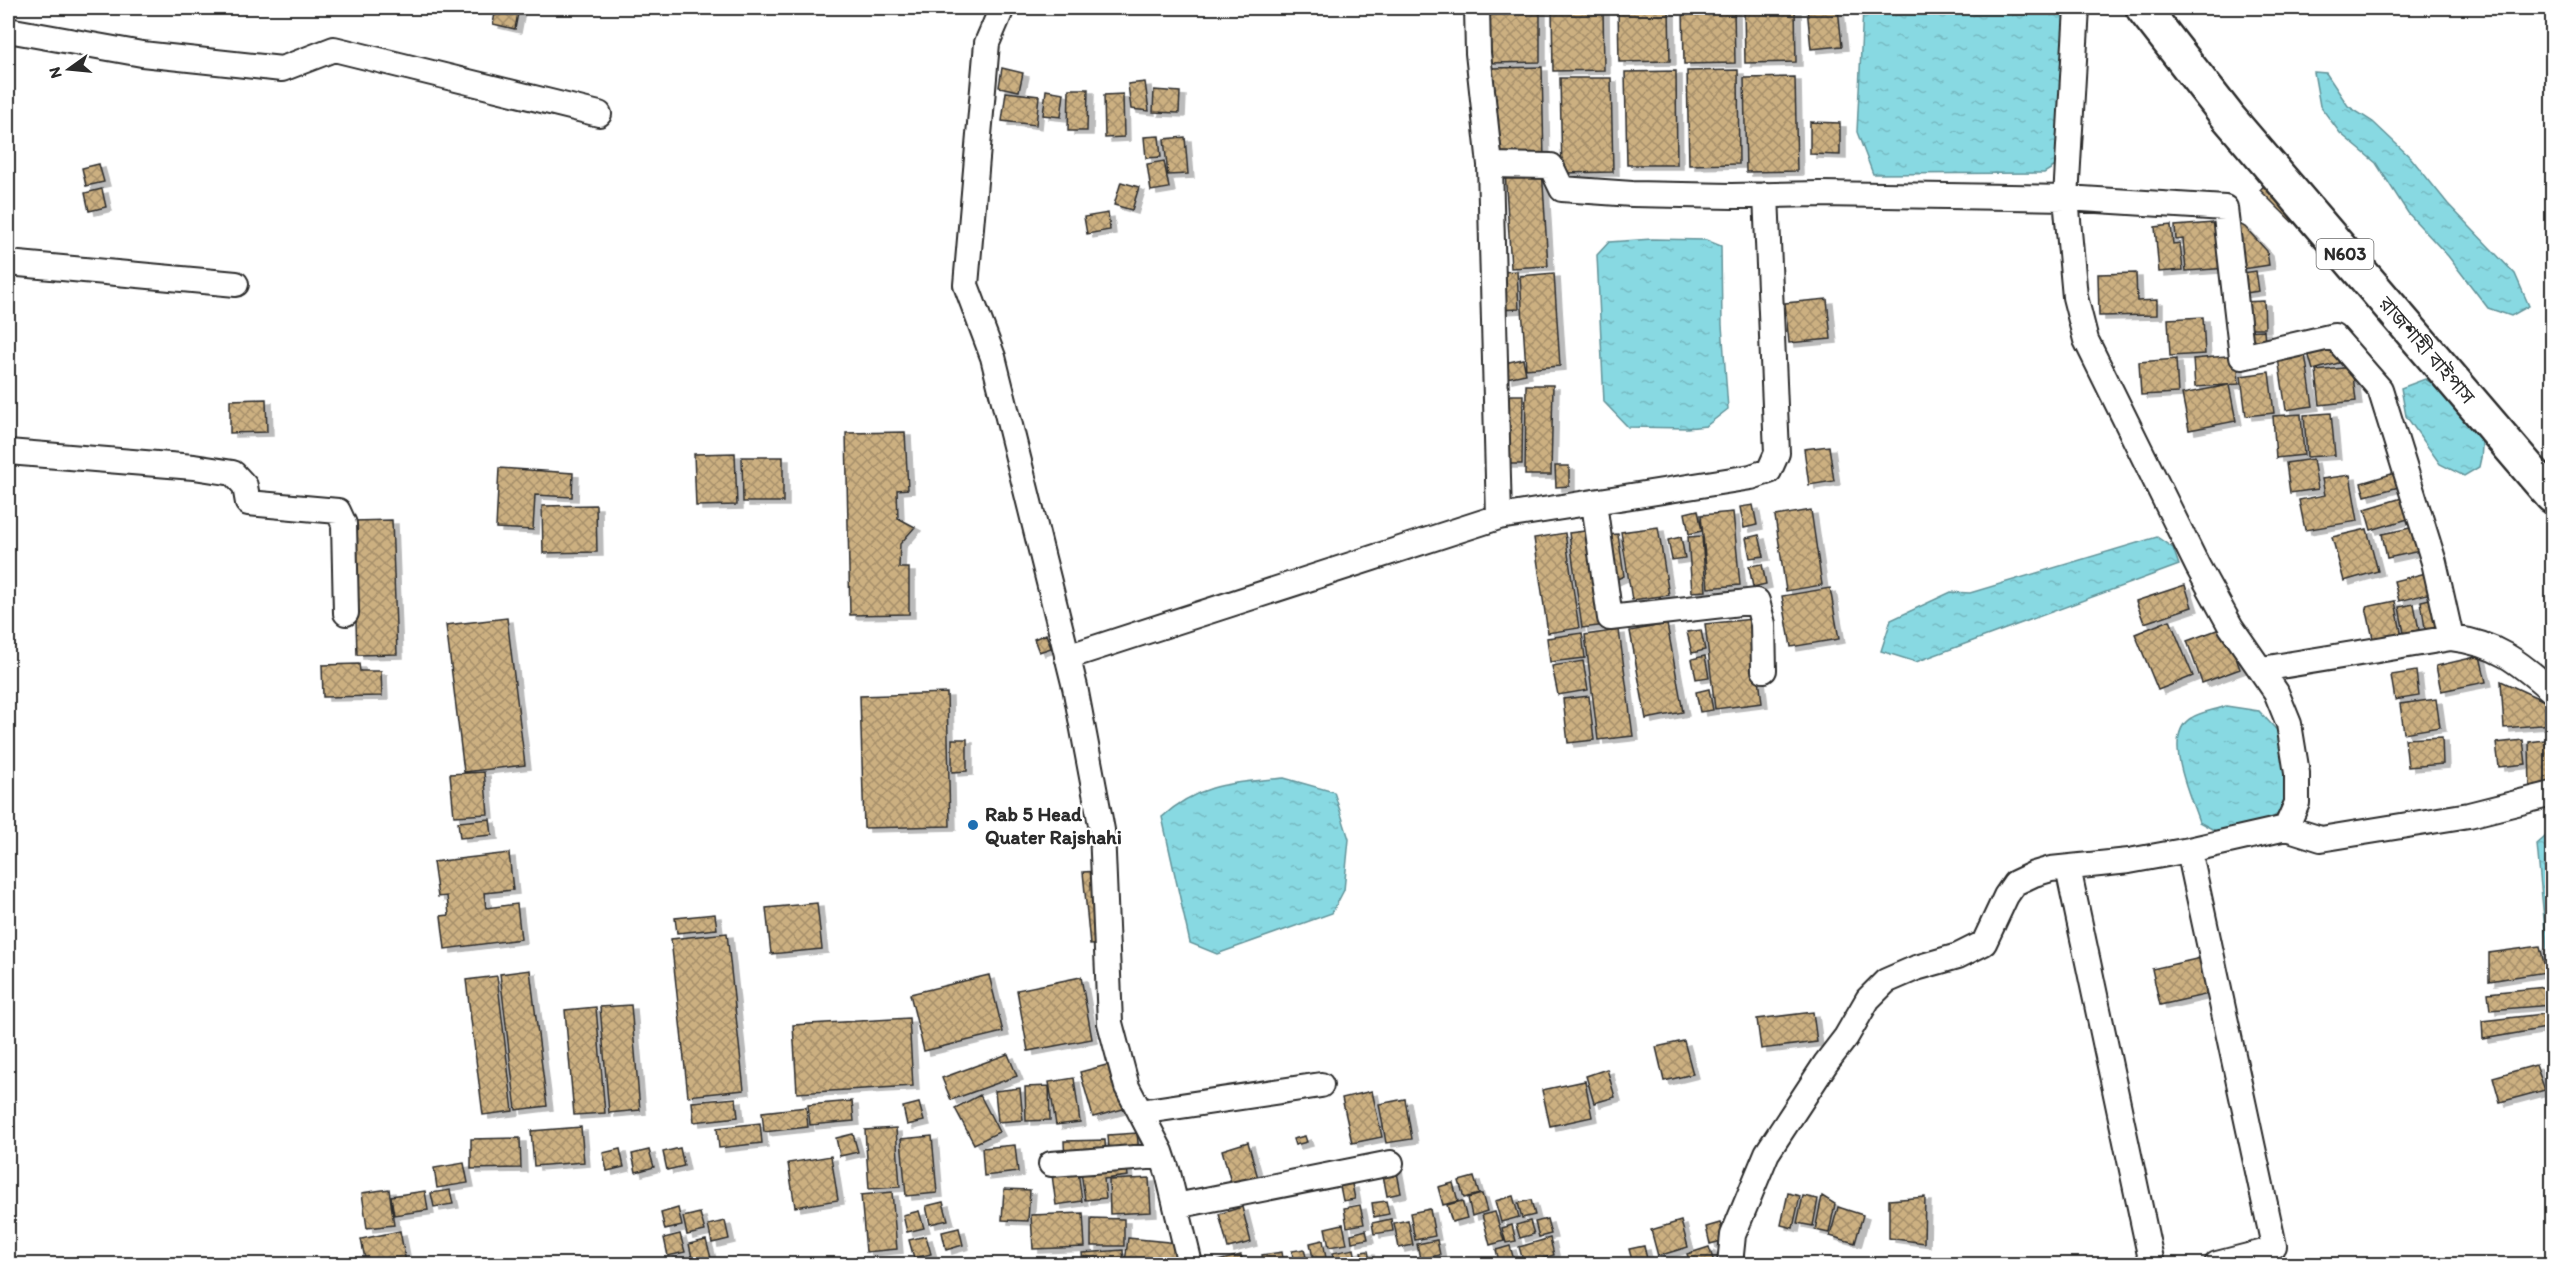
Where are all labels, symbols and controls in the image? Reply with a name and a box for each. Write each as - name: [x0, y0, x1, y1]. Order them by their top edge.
- north arrow: [39, 39, 99, 99]
- text: N: [44, 65, 66, 80]
- road number: N603: [2316, 239, 2374, 269]
- street label: রাজশাহী বাইপাস: [2373, 291, 2480, 409]
- place label: Rab 5 Head Quater Rajshahi: [985, 802, 1122, 850]
- marker: Rab 5 Head Quater Rajshahi: [966, 818, 980, 832]

